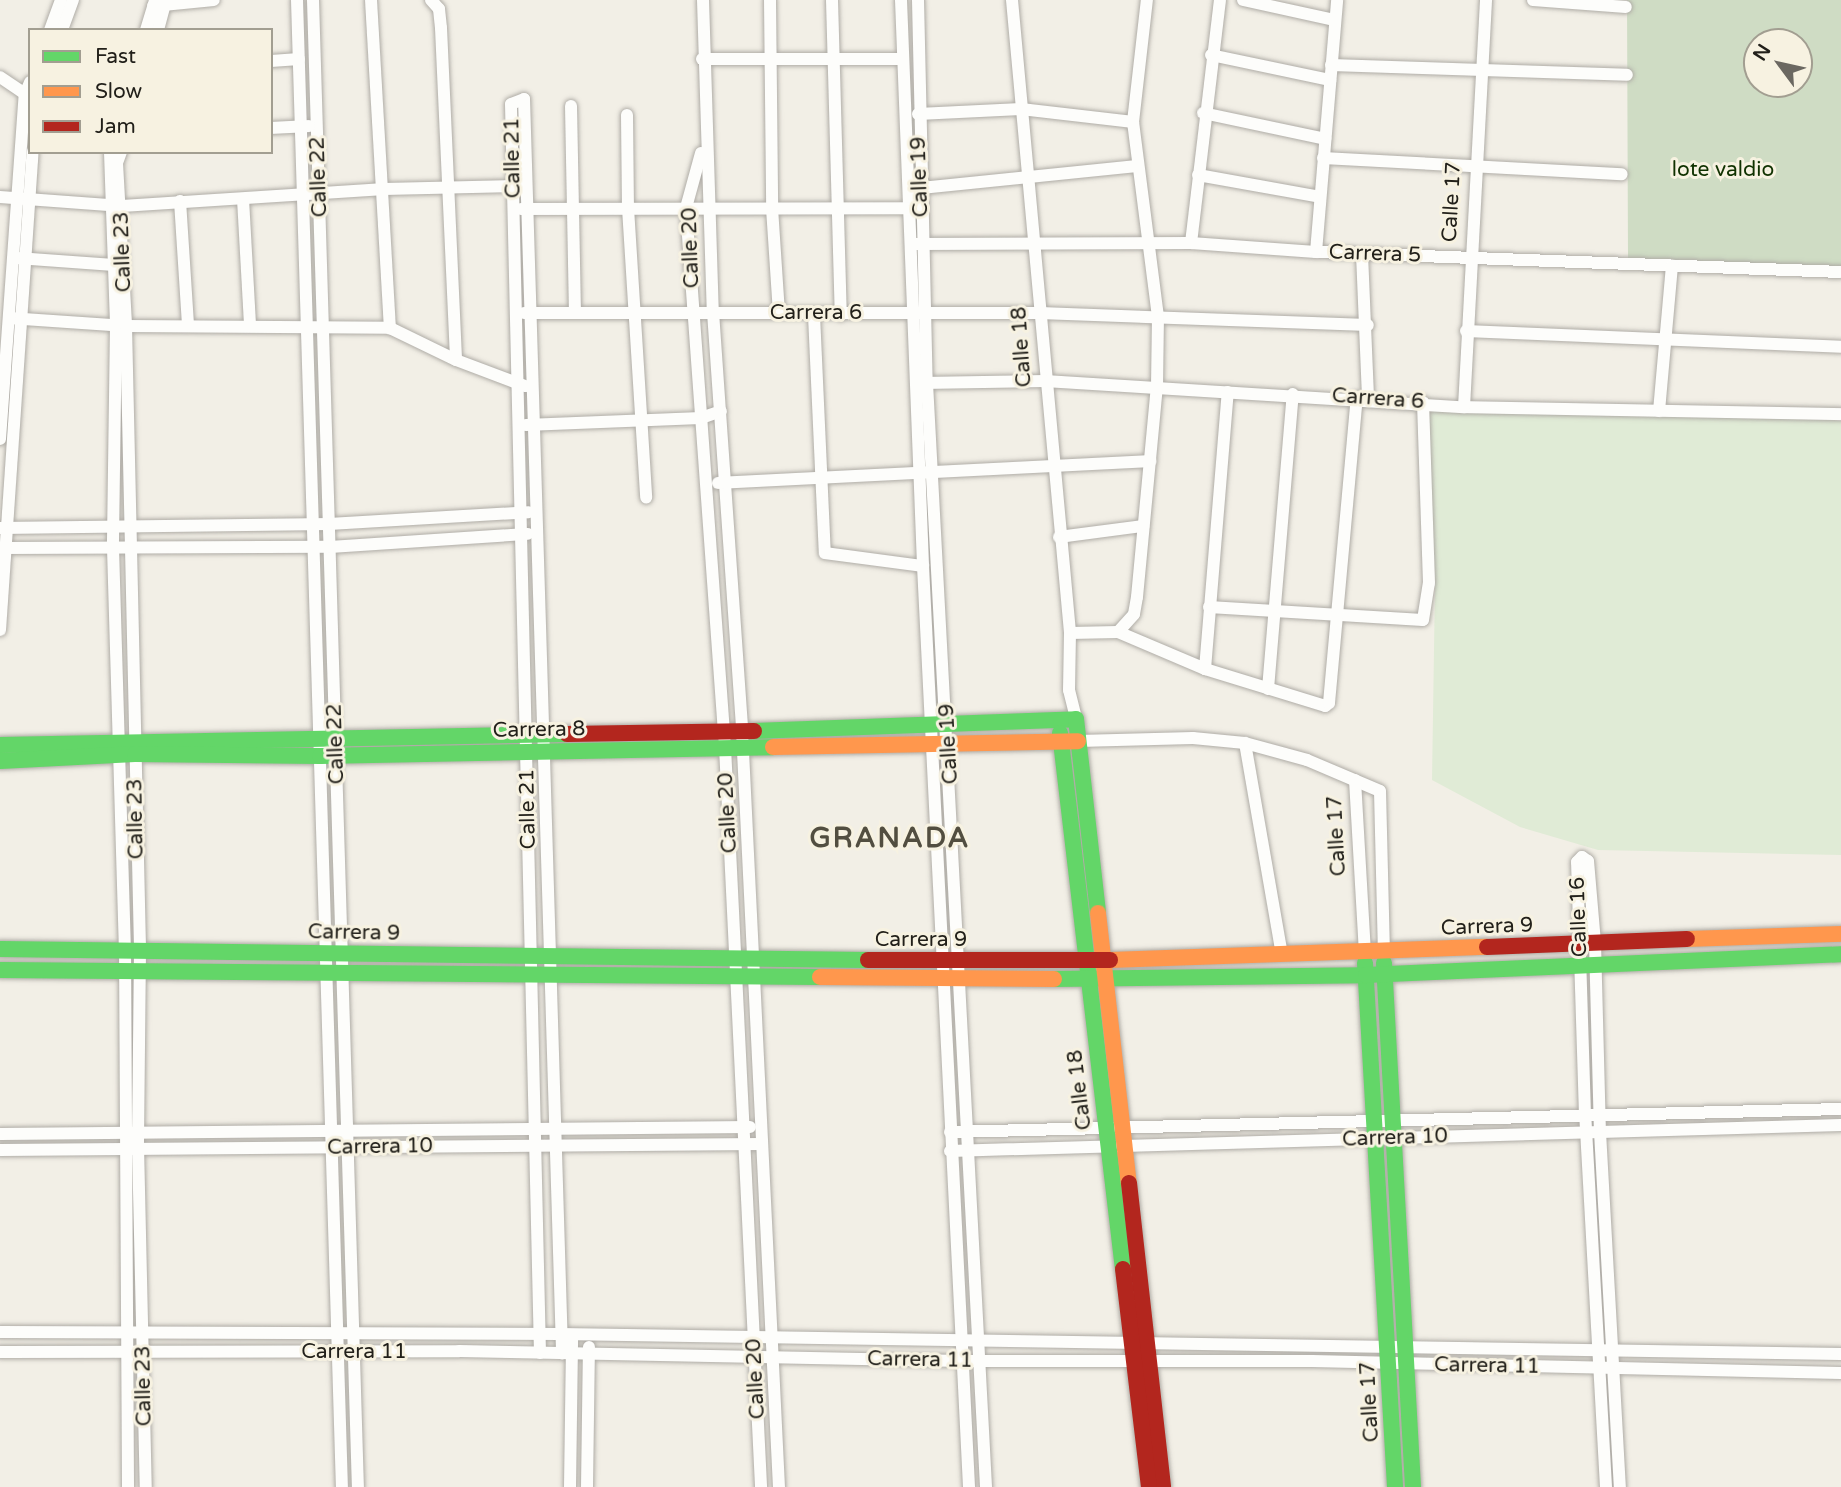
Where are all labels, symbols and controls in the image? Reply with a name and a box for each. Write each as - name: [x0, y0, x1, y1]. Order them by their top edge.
- legend: [28, 28, 273, 154]
- north arrow: [1743, 28, 1813, 98]
- text: N: [1749, 40, 1775, 65]
- text: Fast: [95, 44, 136, 69]
- text: Slow: [95, 79, 142, 104]
- text: Jam: [95, 114, 136, 139]
- street label: Calle 21: [500, 117, 526, 199]
- street label: Calle 22: [305, 136, 333, 218]
- street label: Calle 19: [906, 136, 934, 218]
- park label: lote valdio: [1672, 157, 1774, 183]
- street label: Calle 17: [1437, 161, 1467, 243]
- street label: Calle 20: [677, 207, 705, 289]
- street label: Calle 23: [109, 211, 137, 293]
- street label: Carrera 5: [1328, 240, 1422, 268]
- street label: Carrera 6: [770, 300, 862, 326]
- street label: Calle 18: [1007, 306, 1037, 388]
- street label: Carrera 6: [1331, 383, 1425, 415]
- street label: Calle 22: [322, 703, 350, 785]
- street label: Calle 19: [934, 703, 964, 785]
- street label: Carrera 8: [493, 717, 585, 743]
- street label: Calle 21: [515, 768, 541, 850]
- street label: Calle 20: [713, 772, 743, 854]
- street label: Calle 23: [123, 778, 149, 860]
- street label: Calle 17: [1322, 795, 1352, 877]
- district label: GRANADA: [810, 821, 970, 855]
- street label: Calle 16: [1565, 876, 1593, 958]
- street label: Carrera 9: [1440, 913, 1534, 941]
- street label: Carrera 9: [308, 920, 400, 946]
- street label: Carrera 9: [875, 927, 967, 953]
- street label: Calle 18: [1063, 1048, 1097, 1132]
- street label: Carrera 10: [1342, 1124, 1448, 1152]
- street label: Carrera 10: [327, 1133, 433, 1161]
- street label: Calle 20: [741, 1338, 771, 1420]
- street label: Carrera 11: [301, 1339, 407, 1365]
- street label: Calle 23: [131, 1345, 157, 1427]
- street label: Carrera 11: [867, 1346, 973, 1374]
- street label: Carrera 11: [1434, 1352, 1540, 1380]
- street label: Calle 17: [1355, 1361, 1385, 1443]

